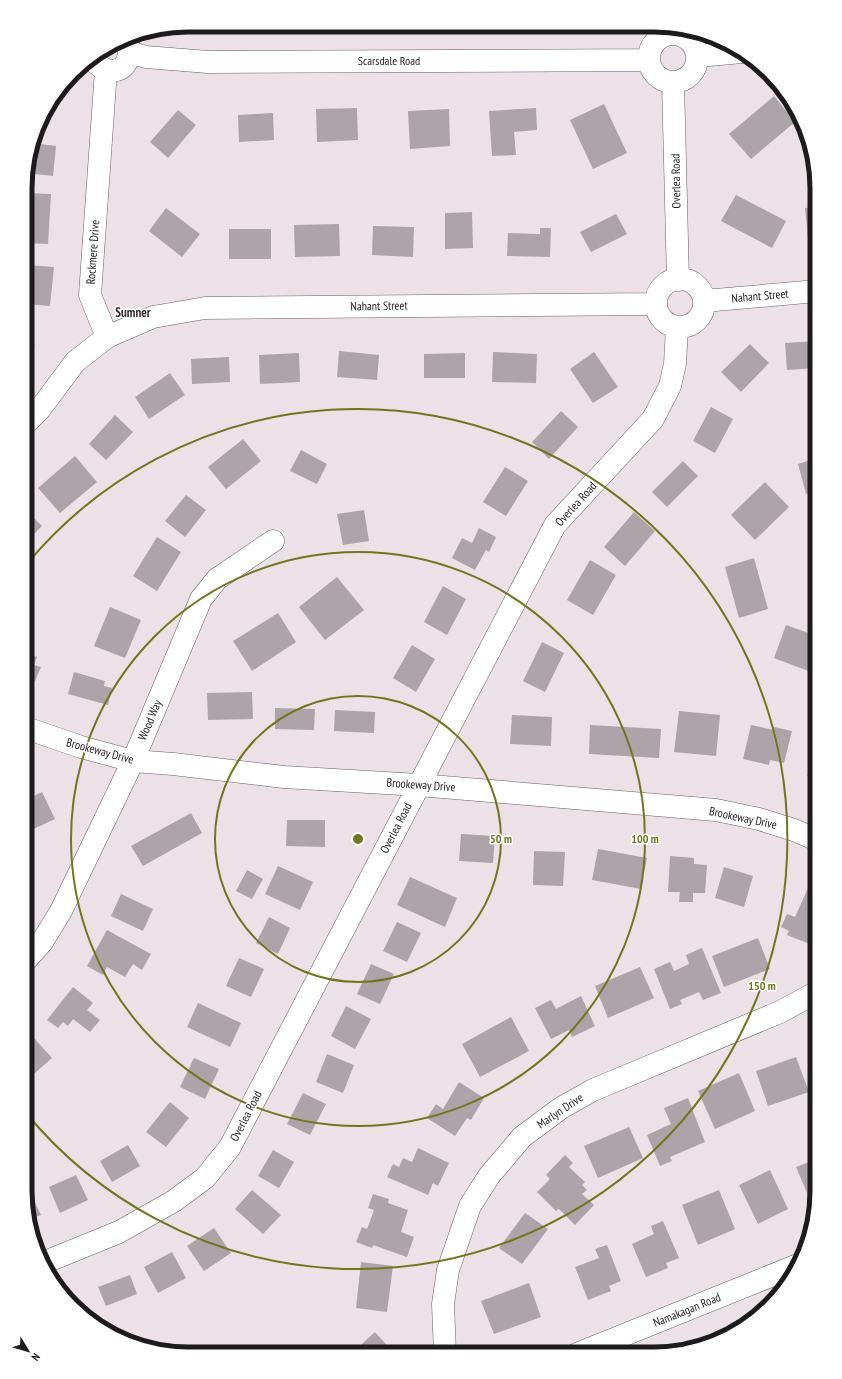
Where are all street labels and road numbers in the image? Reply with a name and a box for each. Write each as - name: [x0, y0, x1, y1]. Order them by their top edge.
- street label: Scarsdale Road: [358, 53, 420, 68]
- street label: Overlea Road: [668, 153, 683, 209]
- street label: Rockmere Drive: [83, 219, 102, 285]
- street label: Nahant Street: [731, 285, 790, 305]
- street label: Nahant Street: [350, 297, 408, 313]
- street label: Overlea Road: [552, 478, 600, 529]
- street label: Wood Way: [134, 697, 165, 742]
- street label: Brookeway Drive: [65, 734, 135, 767]
- street label: Brookeway Drive: [386, 775, 456, 794]
- street label: Overlea Road: [376, 800, 415, 856]
- street label: Brookeway Drive: [708, 803, 778, 832]
- street label: Overlea Road: [226, 1088, 265, 1144]
- street label: Marlyn Drive: [534, 1090, 586, 1132]
- street label: Namakagan Road: [651, 1289, 723, 1330]

